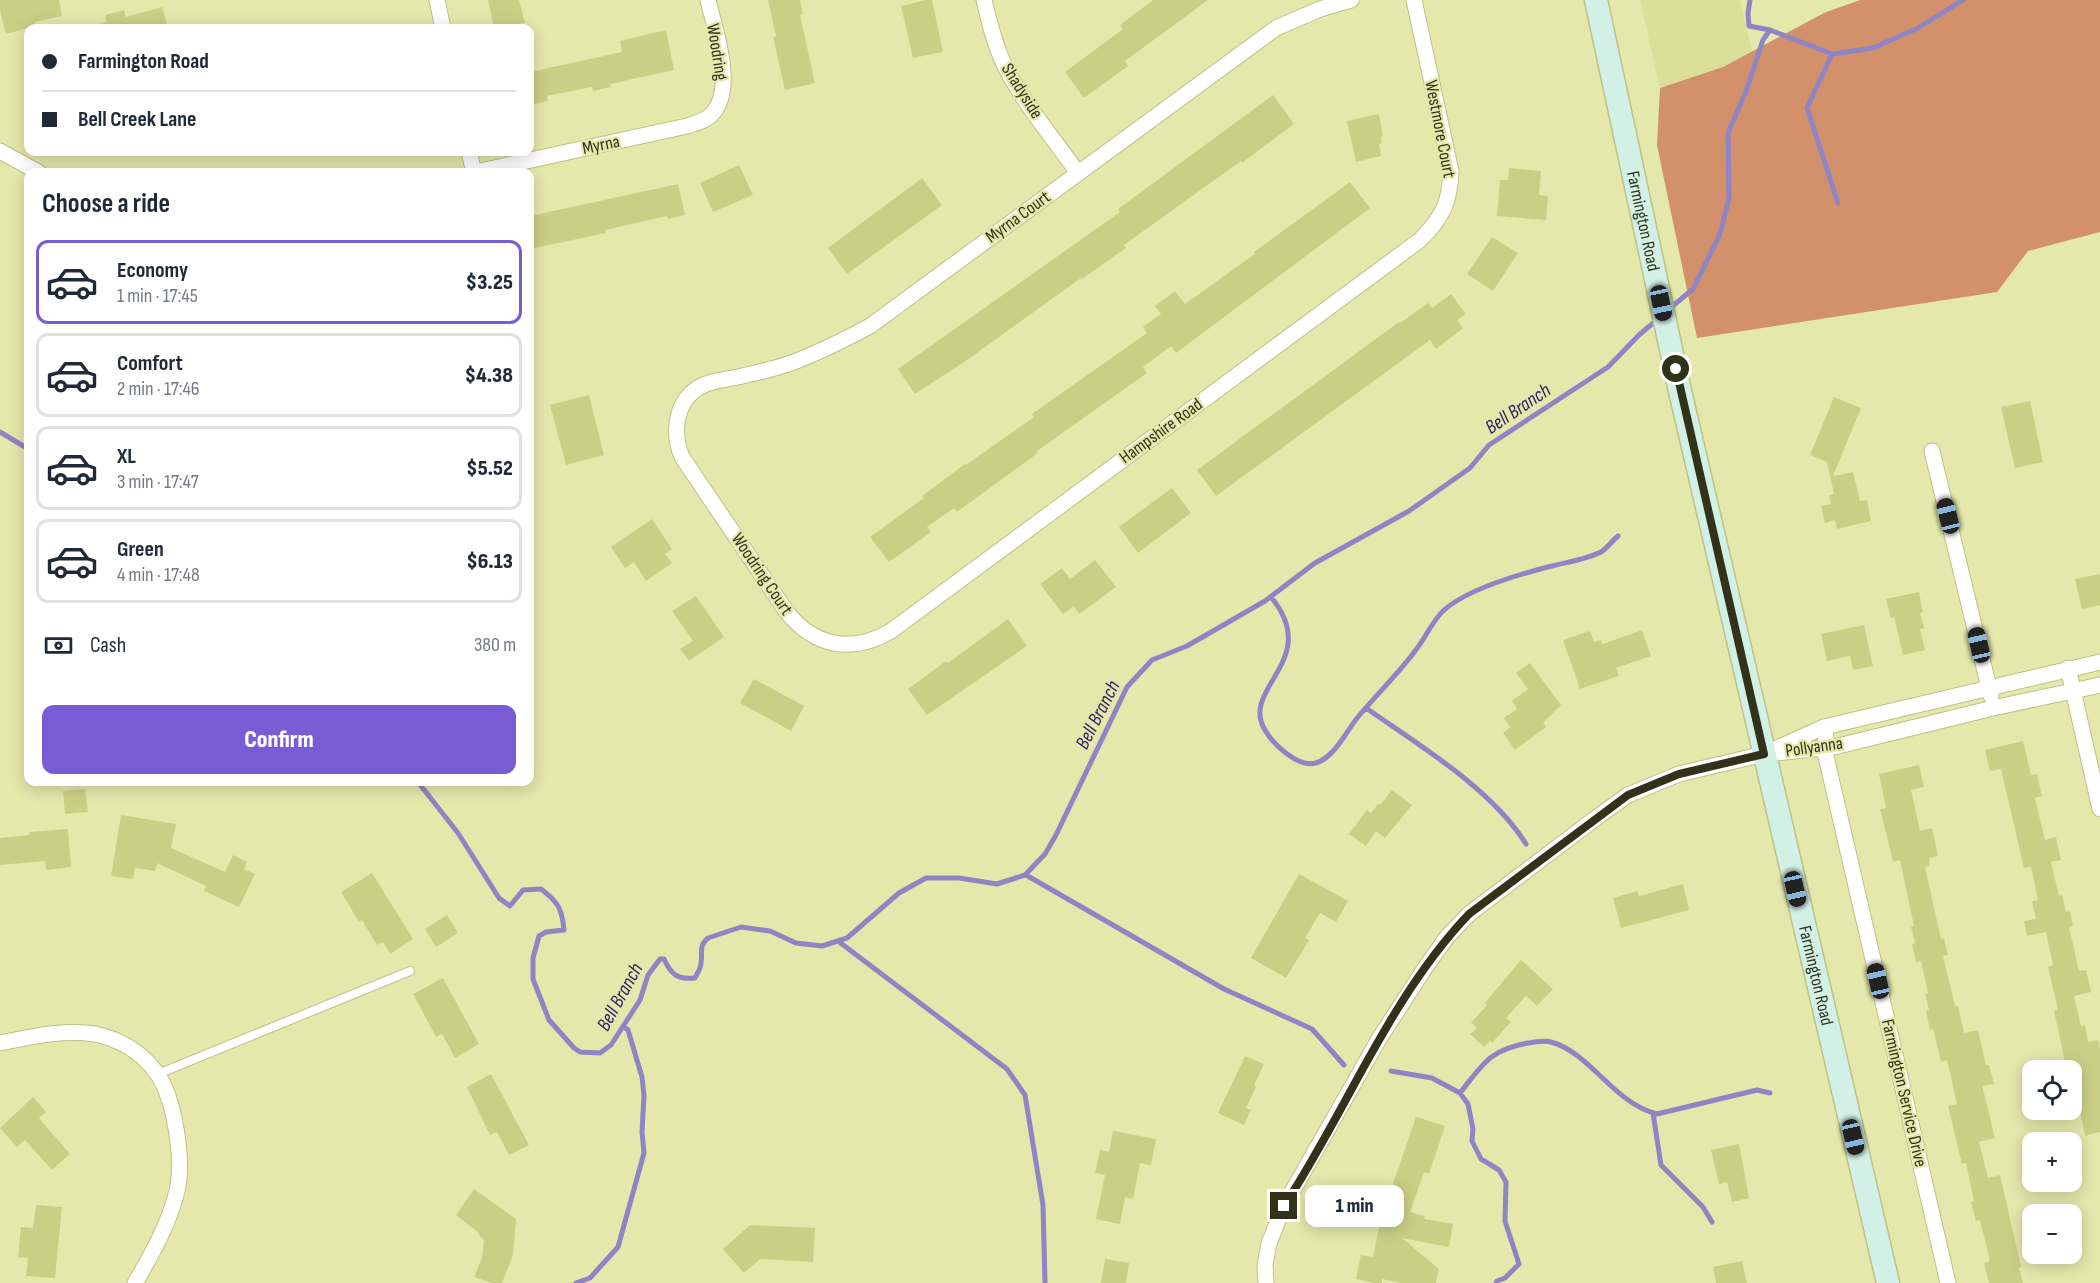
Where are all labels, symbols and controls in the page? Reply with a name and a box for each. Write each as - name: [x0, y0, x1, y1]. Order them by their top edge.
- street label: Woodring: [702, 22, 732, 82]
- text: Farmington Road: [78, 48, 209, 75]
- street label: Shadyside: [997, 59, 1047, 123]
- street label: Westmore Court: [1420, 78, 1460, 180]
- text: Bell Creek Lane: [78, 106, 196, 133]
- street label: Myrna: [580, 131, 622, 159]
- street label: Farmington Road: [1623, 169, 1664, 273]
- street label: Myrna Court: [982, 186, 1055, 247]
- text: Choose a ride: [42, 188, 170, 220]
- icon: car: [45, 255, 99, 309]
- text: Economy: [117, 257, 188, 284]
- text: $3.25: [466, 269, 513, 296]
- text: 1 min · 17:45: [117, 284, 198, 308]
- car: [1648, 284, 1674, 322]
- icon: car: [45, 348, 99, 402]
- text: Comfort: [117, 350, 183, 377]
- route start: [1662, 355, 1689, 382]
- text: $4.38: [465, 362, 513, 389]
- text: 2 min · 17:46: [117, 377, 200, 401]
- water label: Bell Branch: [1481, 378, 1555, 440]
- street label: Hampshire Road: [1115, 394, 1207, 468]
- icon: car: [45, 441, 99, 495]
- text: XL: [117, 443, 136, 470]
- text: $5.52: [466, 455, 513, 482]
- text: 3 min · 17:47: [117, 470, 199, 494]
- car: [1935, 496, 1961, 536]
- street label: Woodring Court: [727, 529, 797, 619]
- icon: car: [45, 534, 99, 588]
- text: Green: [117, 536, 164, 563]
- text: $6.13: [467, 548, 513, 575]
- text: 4 min · 17:48: [117, 563, 200, 587]
- car: [1966, 625, 1992, 665]
- icon: cash: [42, 629, 75, 662]
- text: Cash: [90, 632, 126, 659]
- text: 380 m: [474, 633, 516, 657]
- water label: Bell Branch: [1071, 677, 1125, 753]
- button: Confirm: [42, 705, 516, 774]
- street label: Pollyanna: [1784, 733, 1844, 761]
- car: [1782, 869, 1808, 909]
- street label: Farmington Road: [1794, 923, 1838, 1027]
- water label: Bell Branch: [592, 959, 648, 1035]
- car: [1865, 961, 1891, 1001]
- street label: Farmington Service Drive: [1877, 1017, 1931, 1169]
- map controls: [2022, 1060, 2082, 1264]
- button: locate: [2022, 1060, 2082, 1120]
- car: [1840, 1117, 1866, 1157]
- button: +: [2022, 1132, 2082, 1192]
- callout: 1 min: [1305, 1185, 1404, 1227]
- route end: [1270, 1192, 1297, 1219]
- text: 1 min: [1335, 1194, 1374, 1218]
- button: −: [2022, 1204, 2082, 1264]

